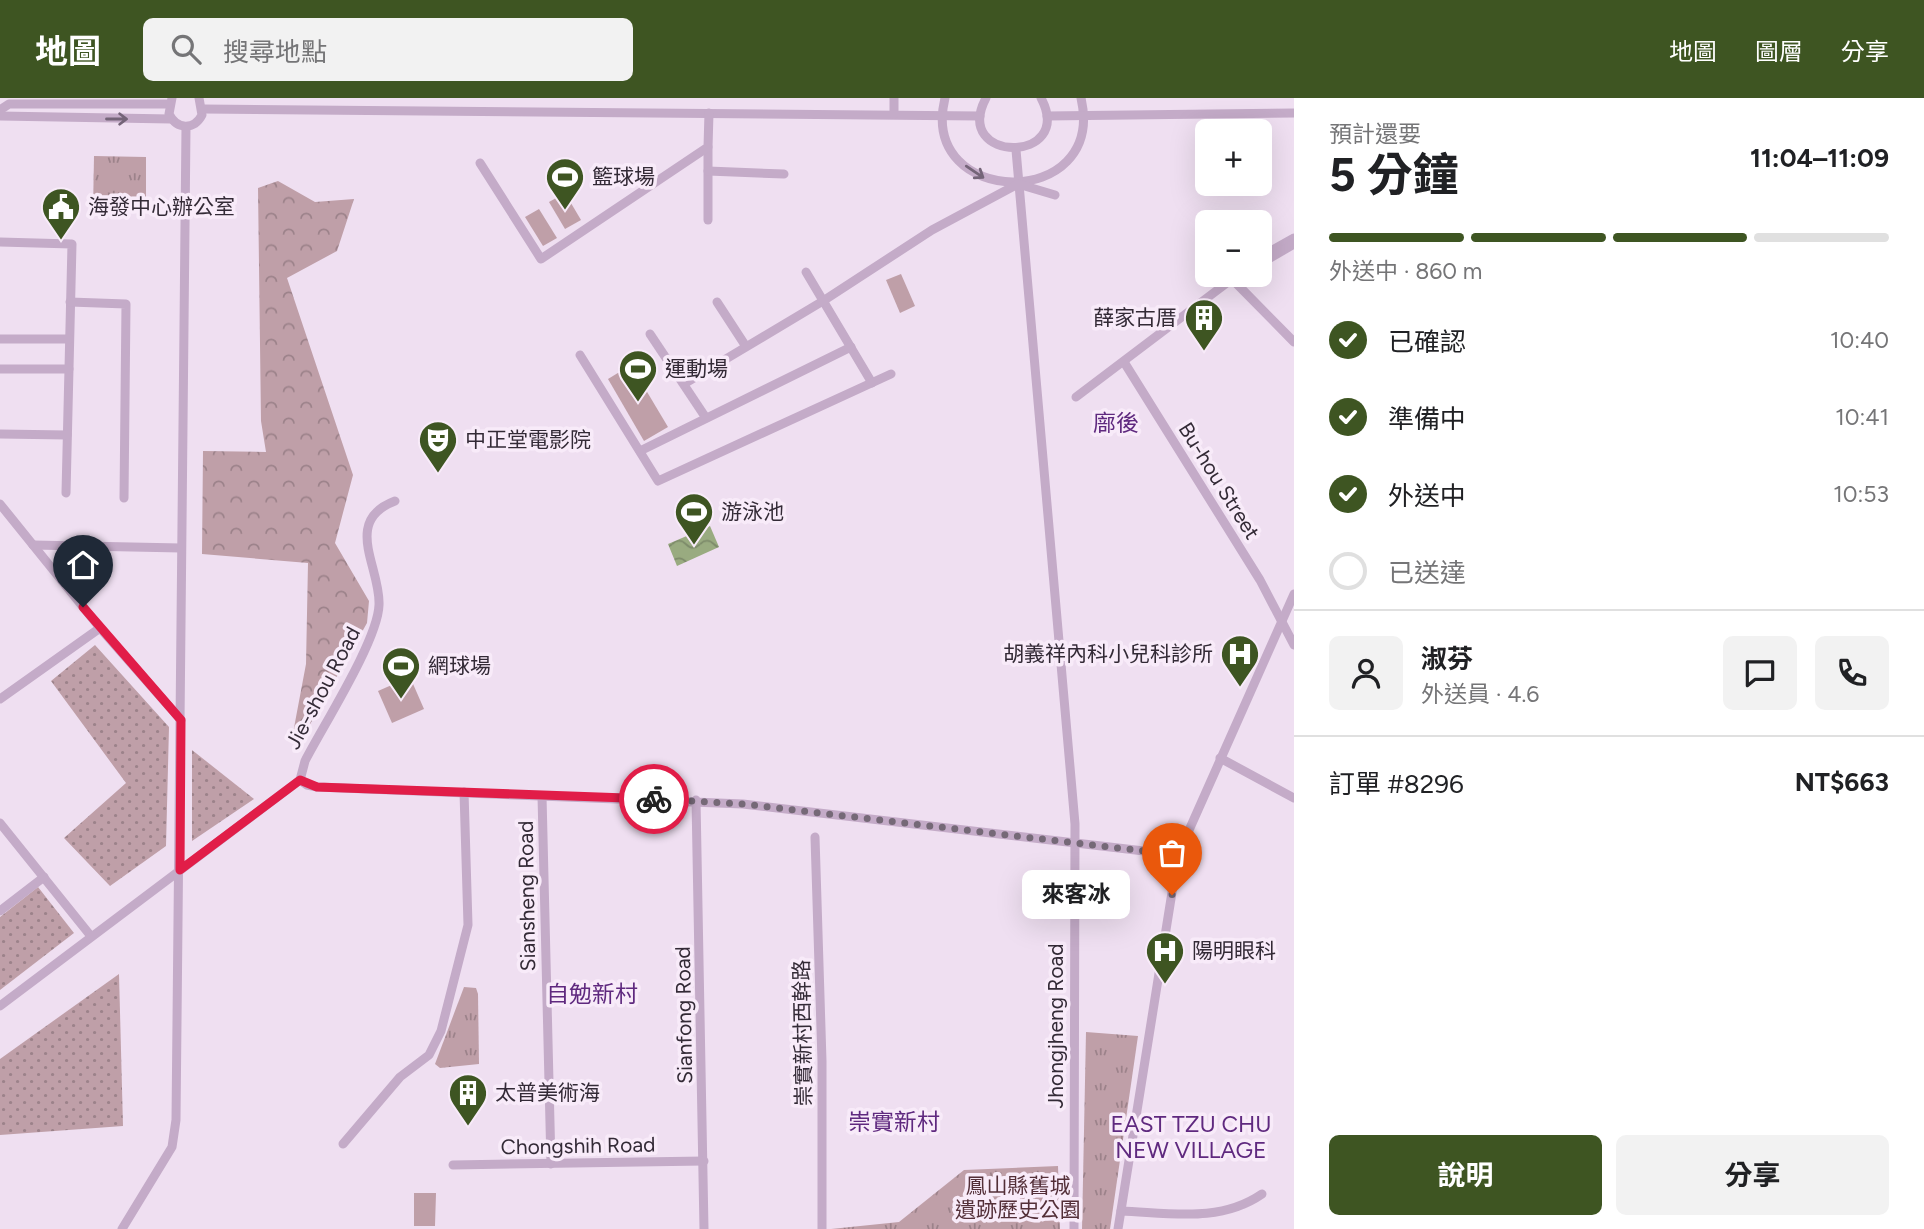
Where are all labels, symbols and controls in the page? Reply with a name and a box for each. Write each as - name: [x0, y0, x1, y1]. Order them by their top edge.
- search box: [143, 18, 633, 81]
- icon: search: [167, 30, 205, 68]
- text: 地圖: [35, 32, 101, 71]
- text: 搜尋地點: [223, 36, 327, 68]
- text: 地圖: [1669, 37, 1717, 66]
- text: 圖層: [1755, 37, 1803, 66]
- text: 分享: [1841, 37, 1889, 66]
- one-way arrow: [105, 112, 128, 126]
- map controls: [1195, 119, 1272, 287]
- button: +: [1195, 119, 1272, 196]
- text: 預計還要: [1329, 120, 1421, 148]
- text: 11:04–11:09: [1750, 142, 1889, 174]
- text: 5 分鐘: [1329, 147, 1459, 203]
- sports icon: 籃球場: [544, 156, 586, 211]
- place label: 籃球場: [592, 164, 655, 189]
- one-way arrow: [965, 164, 984, 179]
- public building icon: 海發中心辦公室: [40, 186, 82, 241]
- place label: 海發中心辦公室: [88, 194, 235, 219]
- button: −: [1195, 210, 1272, 287]
- text: 外送中 · 860 m: [1329, 257, 1482, 285]
- building icon: 薛家古厝: [1183, 297, 1225, 352]
- place label: 薛家古厝: [1093, 305, 1177, 330]
- icon: check: [1329, 321, 1367, 359]
- text: 已確認: [1388, 326, 1466, 358]
- text: 10:40: [1830, 326, 1889, 354]
- sports icon: 運動場: [617, 348, 659, 403]
- place label: 運動場: [665, 356, 728, 381]
- icon: check: [1329, 398, 1367, 436]
- text: 準備中: [1388, 403, 1466, 435]
- text: 10:41: [1835, 403, 1889, 431]
- district label: 廍後: [1093, 409, 1139, 437]
- street label: Bu-hou Street: [1174, 418, 1265, 544]
- theatre icon: 中正堂電影院: [417, 419, 459, 474]
- place label: 中正堂電影院: [465, 427, 591, 452]
- icon: check: [1329, 475, 1367, 513]
- text: 外送中: [1388, 480, 1466, 512]
- text: 10:53: [1833, 480, 1889, 508]
- sports icon: 游泳池: [673, 491, 715, 546]
- place label: 游泳池: [721, 499, 784, 524]
- pin: [53, 535, 113, 607]
- icon: home: [64, 546, 102, 584]
- text: 已送達: [1388, 557, 1466, 589]
- street label: Jie-shou Road: [280, 622, 365, 753]
- hospital icon: 胡義祥內科小兒科診所: [1219, 633, 1261, 688]
- button: person: [1329, 636, 1403, 710]
- button: chat: [1723, 636, 1797, 710]
- button: phone: [1815, 636, 1889, 710]
- place label: 胡義祥內科小兒科診所: [1003, 641, 1213, 666]
- text: 淑芬: [1421, 643, 1473, 675]
- sports icon: 網球場: [380, 645, 422, 700]
- place label: 網球場: [428, 653, 491, 678]
- text: 外送員 · 4.6: [1421, 680, 1539, 708]
- courier: [619, 764, 689, 834]
- text: NT$663: [1795, 766, 1889, 798]
- text: 訂單 #8296: [1329, 768, 1464, 800]
- icon: bike: [635, 780, 673, 818]
- street label: Siansheng Road: [513, 820, 540, 972]
- pin: [1142, 823, 1202, 895]
- icon: bag: [1153, 834, 1191, 872]
- callout: 來客冰: [1021, 870, 1130, 920]
- text: 來客冰: [1042, 880, 1111, 908]
- hospital icon: 陽明眼科: [1144, 930, 1186, 985]
- place label: 陽明眼科: [1192, 938, 1276, 963]
- street label: Jhongjheng Road: [1043, 943, 1068, 1109]
- street label: Sianfong Road: [670, 946, 697, 1084]
- street label: 崇實新村西幹路: [789, 959, 816, 1107]
- district label: 自勉新村: [546, 980, 638, 1008]
- building icon: 太普美術海: [447, 1072, 489, 1127]
- place label: 太普美術海: [495, 1080, 600, 1105]
- district label: 崇實新村: [848, 1108, 940, 1136]
- district label: EAST TZU CHU NEW VILLAGE: [1110, 1110, 1272, 1164]
- street label: Chongshih Road: [500, 1132, 656, 1159]
- button: 說明: [1329, 1135, 1602, 1215]
- button: 分享: [1616, 1135, 1889, 1215]
- park label: 鳳山縣舊城 遺跡歷史公園: [955, 1173, 1081, 1222]

